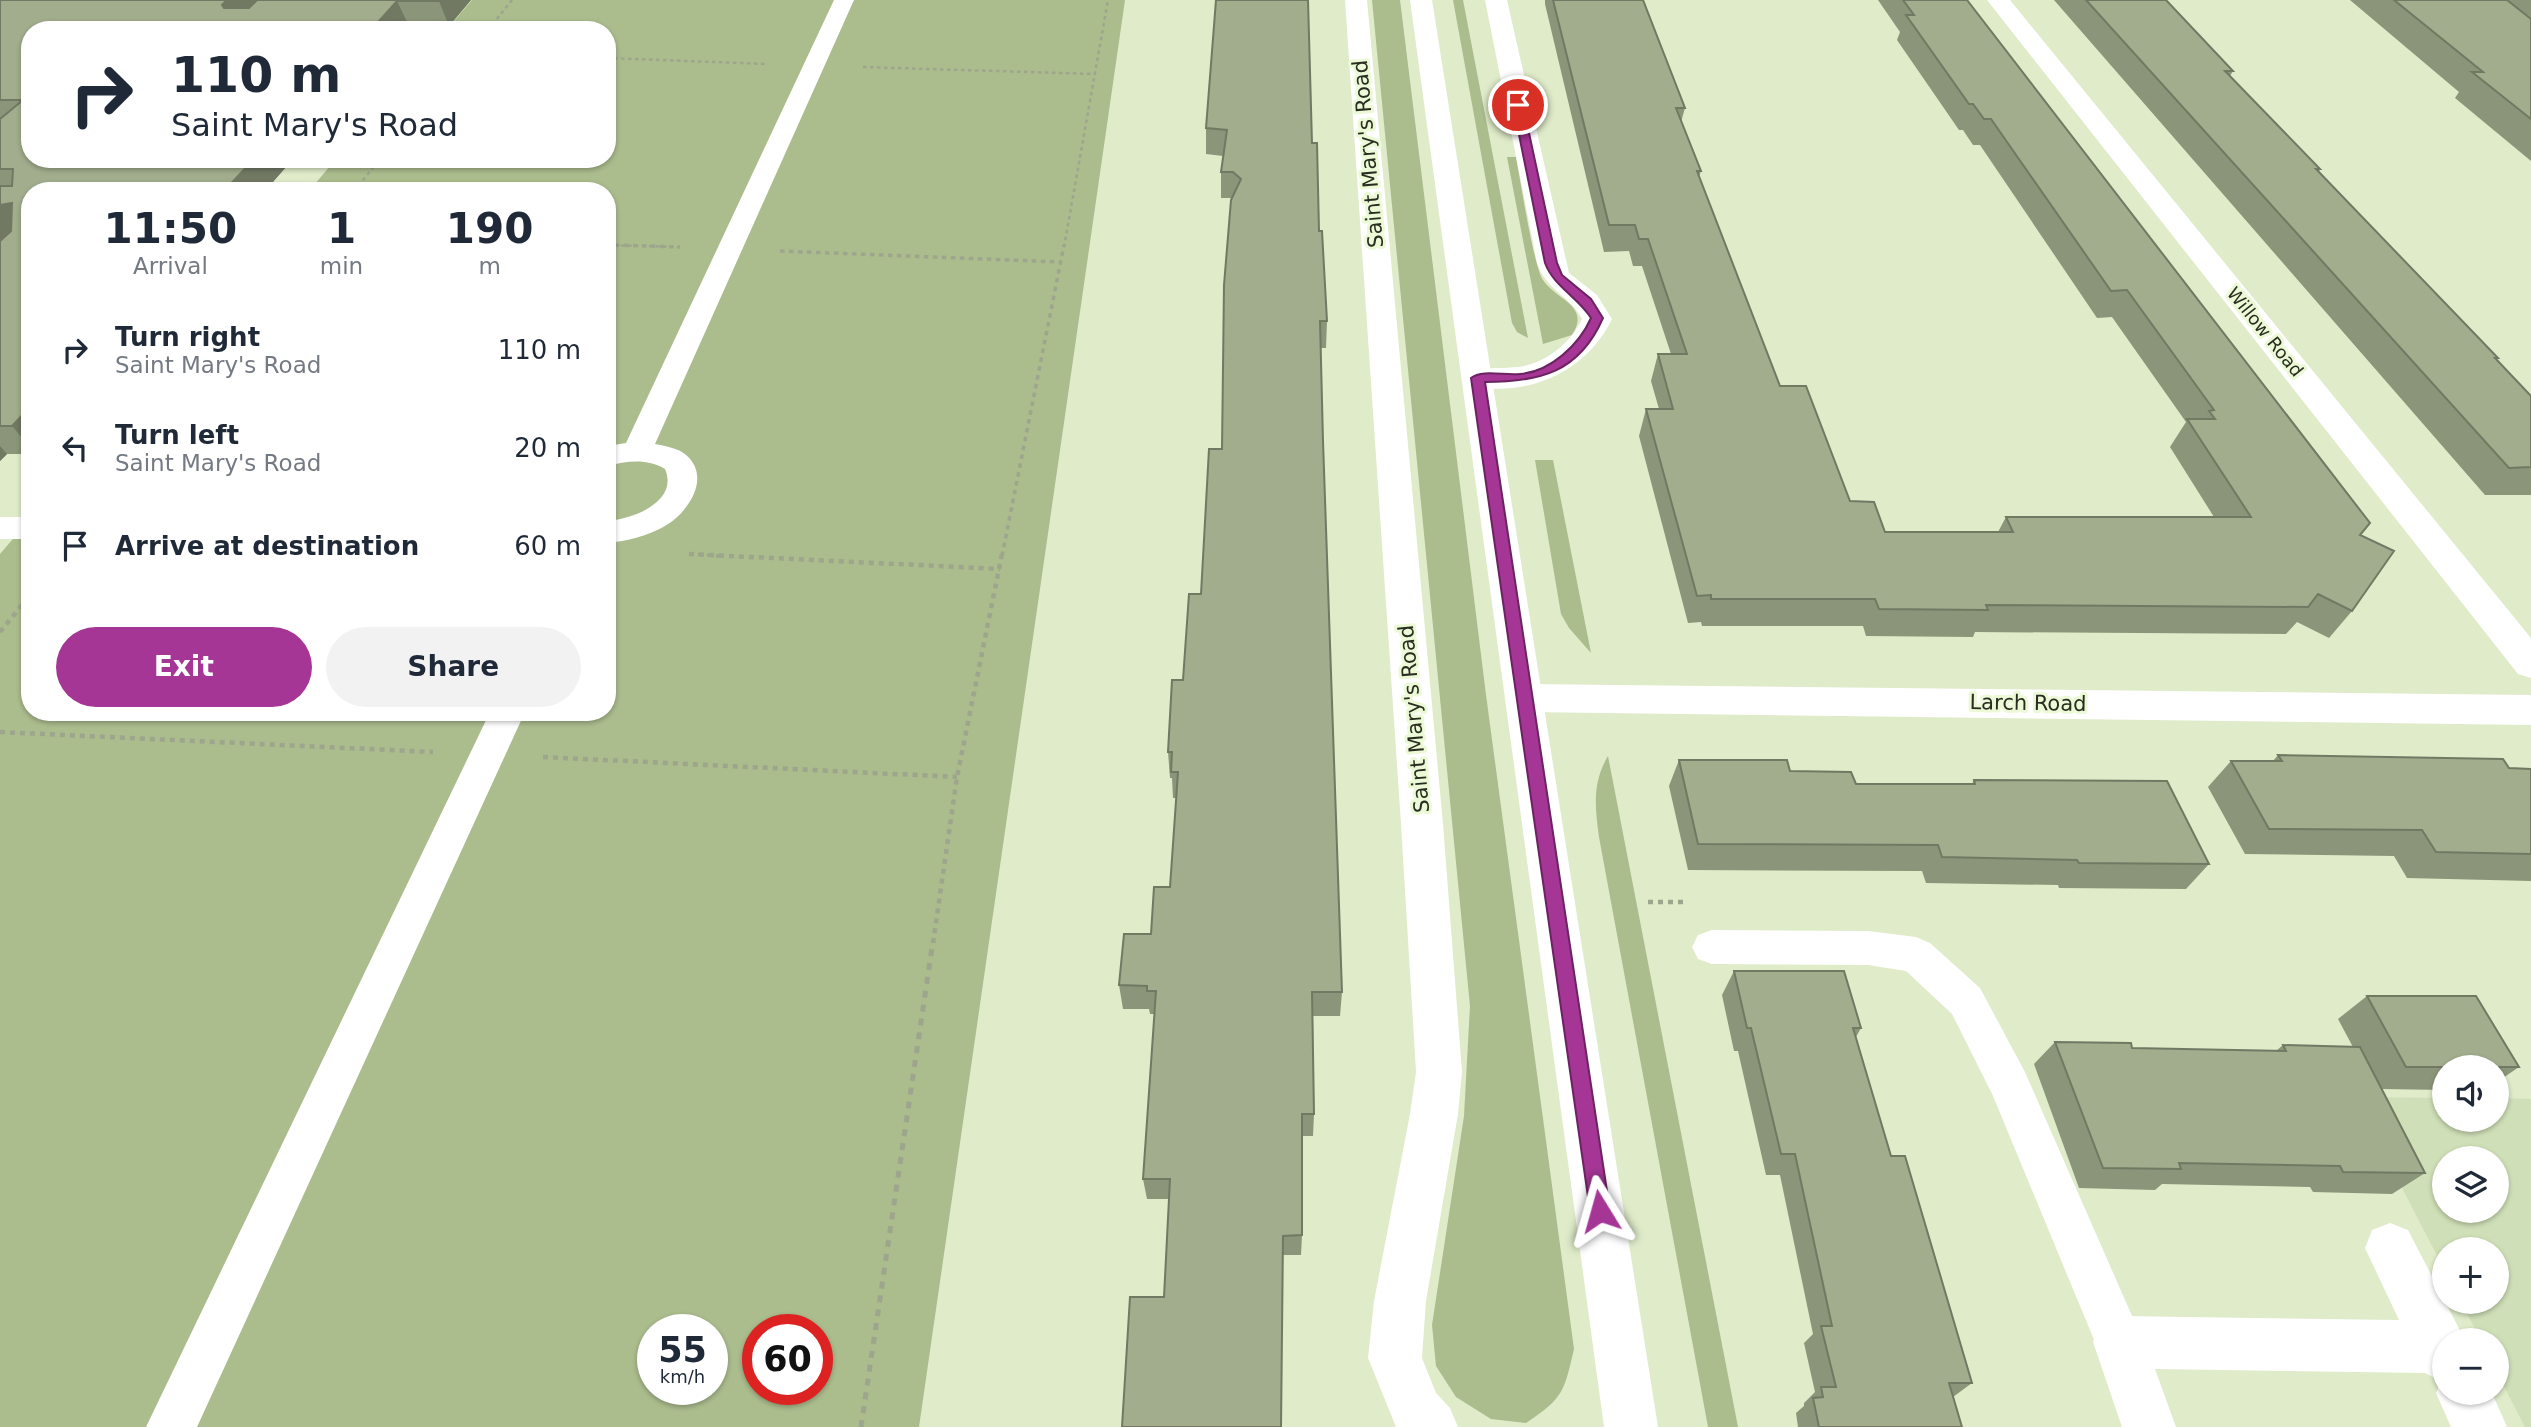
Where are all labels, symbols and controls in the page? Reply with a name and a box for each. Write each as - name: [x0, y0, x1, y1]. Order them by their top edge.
- text: 110 m: [171, 47, 341, 104]
- icon: right: [56, 49, 147, 140]
- street label: Saint Mary's Road: [1348, 59, 1388, 249]
- pin: [1488, 75, 1548, 135]
- icon: arrive: [1499, 86, 1537, 124]
- text: Saint Mary's Road: [171, 106, 458, 144]
- text: 11:50: [104, 204, 237, 253]
- text: 1: [327, 204, 356, 253]
- text: 190: [446, 204, 533, 253]
- text: Arrival: [133, 253, 208, 279]
- text: min: [320, 253, 363, 279]
- text: m: [478, 253, 501, 279]
- street label: Willow Road: [2223, 283, 2308, 381]
- text: Turn right: [115, 322, 260, 352]
- icon: right: [56, 331, 94, 369]
- text: 110 m: [498, 335, 581, 365]
- text: Saint Mary's Road: [115, 352, 321, 378]
- text: Turn left: [115, 420, 239, 450]
- icon: left: [56, 429, 94, 467]
- text: 20 m: [514, 433, 581, 463]
- text: Saint Mary's Road: [115, 450, 321, 476]
- icon: arrive: [56, 527, 94, 565]
- text: Arrive at destination: [115, 531, 419, 561]
- text: 60 m: [514, 531, 581, 561]
- street label: Saint Mary's Road: [1394, 624, 1434, 814]
- button: Exit: [56, 627, 312, 707]
- button: Share: [326, 627, 581, 707]
- street label: Larch Road: [1969, 690, 2087, 716]
- map controls: [2432, 1055, 2509, 1405]
- button: sound: [2432, 1055, 2509, 1132]
- button: layers: [2432, 1146, 2509, 1223]
- position arrow: [1563, 1174, 1637, 1248]
- button: +: [2432, 1237, 2509, 1314]
- speed limit sign: 60: [742, 1314, 833, 1405]
- button: −: [2432, 1328, 2509, 1405]
- text: 55: [658, 1330, 707, 1370]
- text: km/h: [660, 1366, 705, 1387]

